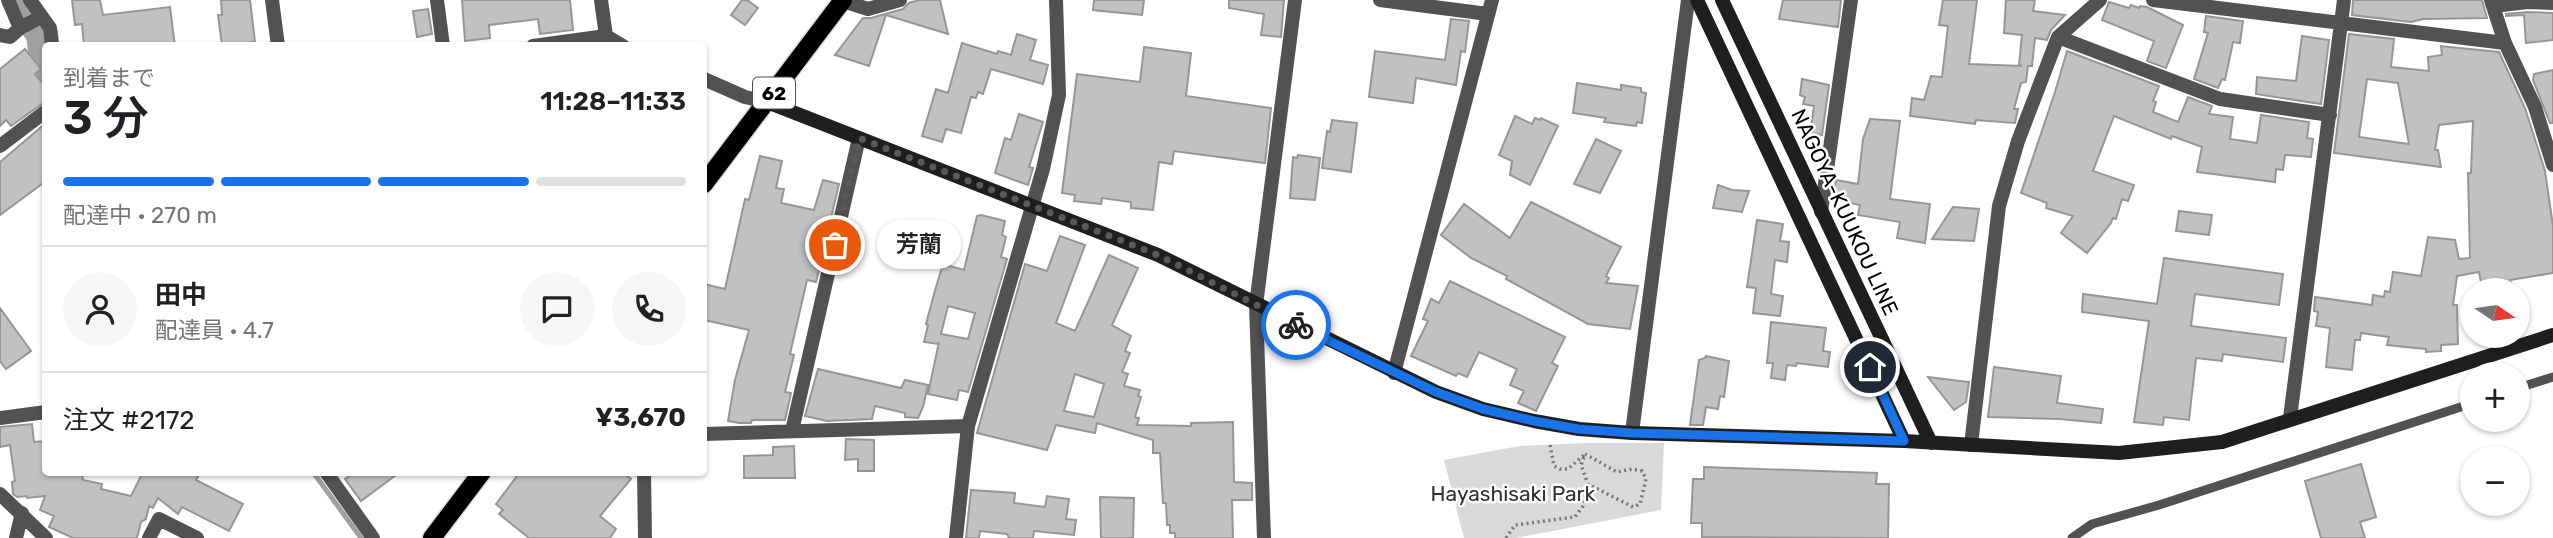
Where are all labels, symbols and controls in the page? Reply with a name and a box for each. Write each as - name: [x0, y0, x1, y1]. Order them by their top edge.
- text: 到着まで: [63, 64, 155, 92]
- road number: 62: [753, 78, 795, 108]
- text: 11:28–11:33: [540, 86, 686, 117]
- text: 3 分: [63, 91, 149, 146]
- street label: NAGOYA-KUUKOU LINE: [1786, 105, 1904, 319]
- text: 配達中 · 270 m: [63, 201, 217, 229]
- pin: [805, 215, 865, 275]
- callout: 芳蘭: [877, 220, 961, 270]
- icon: bag: [816, 226, 854, 264]
- text: 芳蘭: [896, 230, 942, 258]
- button: person: [63, 272, 137, 346]
- button: chat: [520, 272, 594, 346]
- button: phone: [612, 272, 686, 346]
- north arrow: [2460, 278, 2530, 348]
- map controls: [2460, 278, 2530, 516]
- text: 田中: [155, 280, 207, 311]
- courier: [1261, 290, 1331, 360]
- icon: bike: [1277, 306, 1315, 344]
- text: 配達員 · 4.7: [155, 316, 274, 344]
- pin: [1840, 337, 1900, 397]
- icon: home: [1851, 348, 1889, 386]
- button: +: [2460, 362, 2530, 432]
- text: ¥3,670: [595, 402, 686, 433]
- text: 注文 #2172: [63, 405, 194, 436]
- button: −: [2460, 446, 2530, 516]
- park label: Hayashisaki Park: [1431, 481, 1596, 506]

